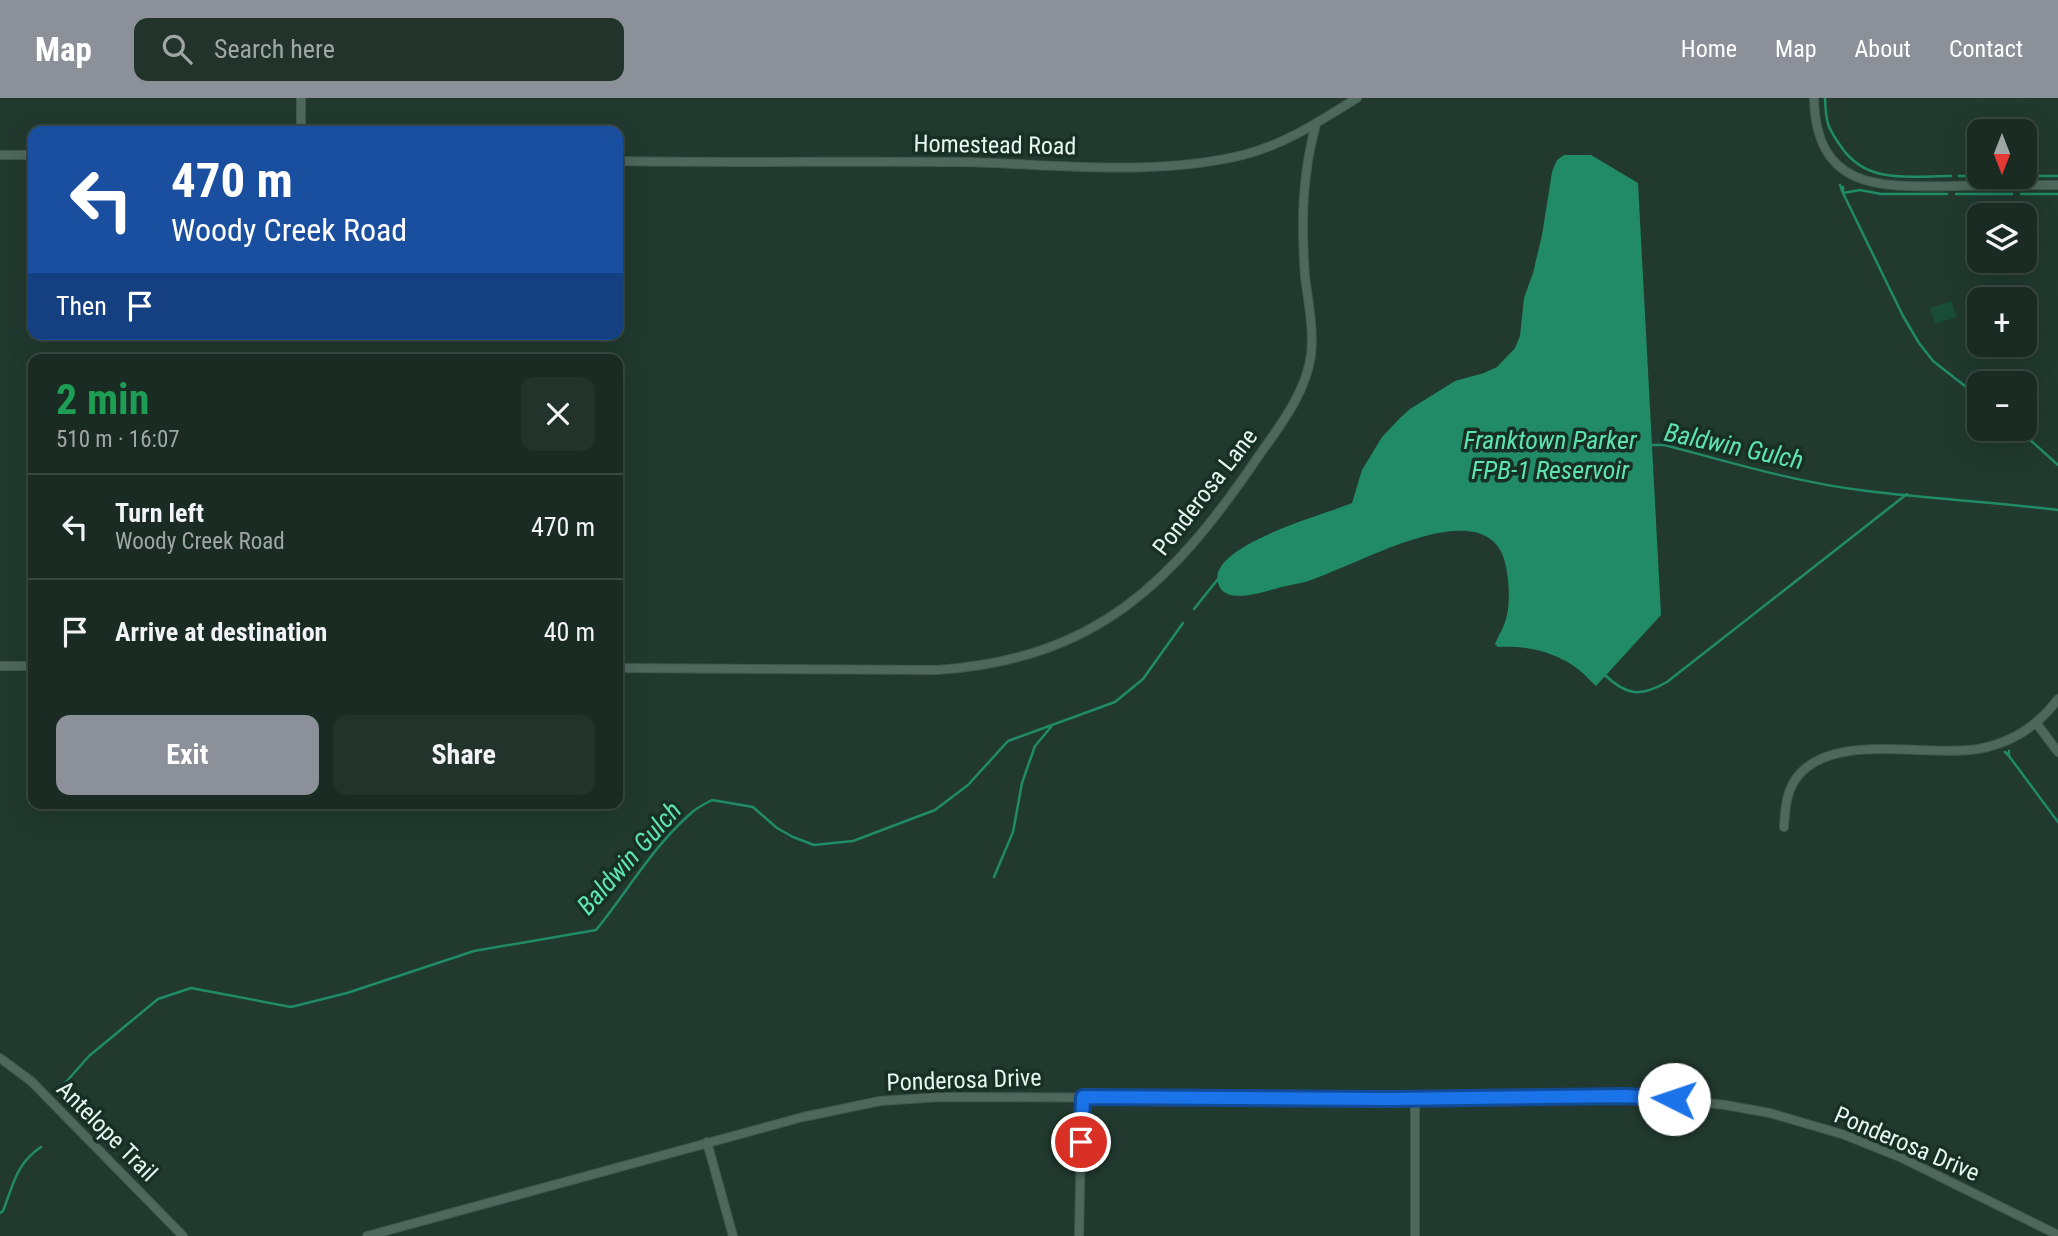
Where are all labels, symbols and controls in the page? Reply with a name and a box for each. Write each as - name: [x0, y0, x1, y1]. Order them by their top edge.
- search box: [134, 18, 624, 81]
- text: Map: [35, 30, 92, 69]
- icon: search: [158, 30, 196, 68]
- text: Search here: [214, 34, 335, 64]
- text: Home: [1681, 35, 1737, 63]
- text: Map: [1775, 35, 1817, 63]
- text: About: [1855, 35, 1911, 63]
- text: Contact: [1949, 35, 2023, 63]
- north arrow: [1967, 119, 2037, 189]
- map controls: [1967, 119, 2037, 441]
- street label: Homestead Road: [913, 130, 1077, 160]
- text: 470 m: [171, 152, 293, 209]
- icon: left: [56, 154, 147, 245]
- button: layers: [1967, 203, 2037, 273]
- text: Woody Creek Road: [171, 211, 407, 249]
- icon: arrive: [121, 287, 159, 325]
- button: +: [1967, 287, 2037, 357]
- text: Then: [56, 291, 107, 321]
- button: −: [1967, 371, 2037, 441]
- text: 2 min: [56, 375, 149, 424]
- button: close: [521, 377, 595, 451]
- water label: Baldwin Gulch: [1662, 417, 1806, 475]
- street label: Ponderosa Lane: [1147, 423, 1263, 561]
- water label: Franktown Parker FPB-1 Reservoir: [1463, 425, 1638, 485]
- text: 510 m · 16:07: [56, 426, 180, 453]
- text: Turn left: [115, 498, 204, 528]
- icon: left: [56, 508, 94, 546]
- text: 470 m: [531, 512, 595, 542]
- text: Woody Creek Road: [115, 528, 285, 555]
- icon: arrive: [56, 613, 94, 651]
- text: Arrive at destination: [115, 617, 327, 647]
- text: 40 m: [544, 617, 595, 647]
- button: Exit: [56, 715, 319, 795]
- button: Share: [333, 715, 595, 795]
- water label: Baldwin Gulch: [571, 796, 687, 920]
- position arrow: [1637, 1062, 1711, 1136]
- street label: Ponderosa Drive: [886, 1063, 1042, 1097]
- street label: Antelope Trail: [51, 1075, 163, 1187]
- street label: Ponderosa Drive: [1830, 1101, 1984, 1187]
- pin: [1051, 1112, 1111, 1172]
- icon: arrive: [1062, 1123, 1100, 1161]

